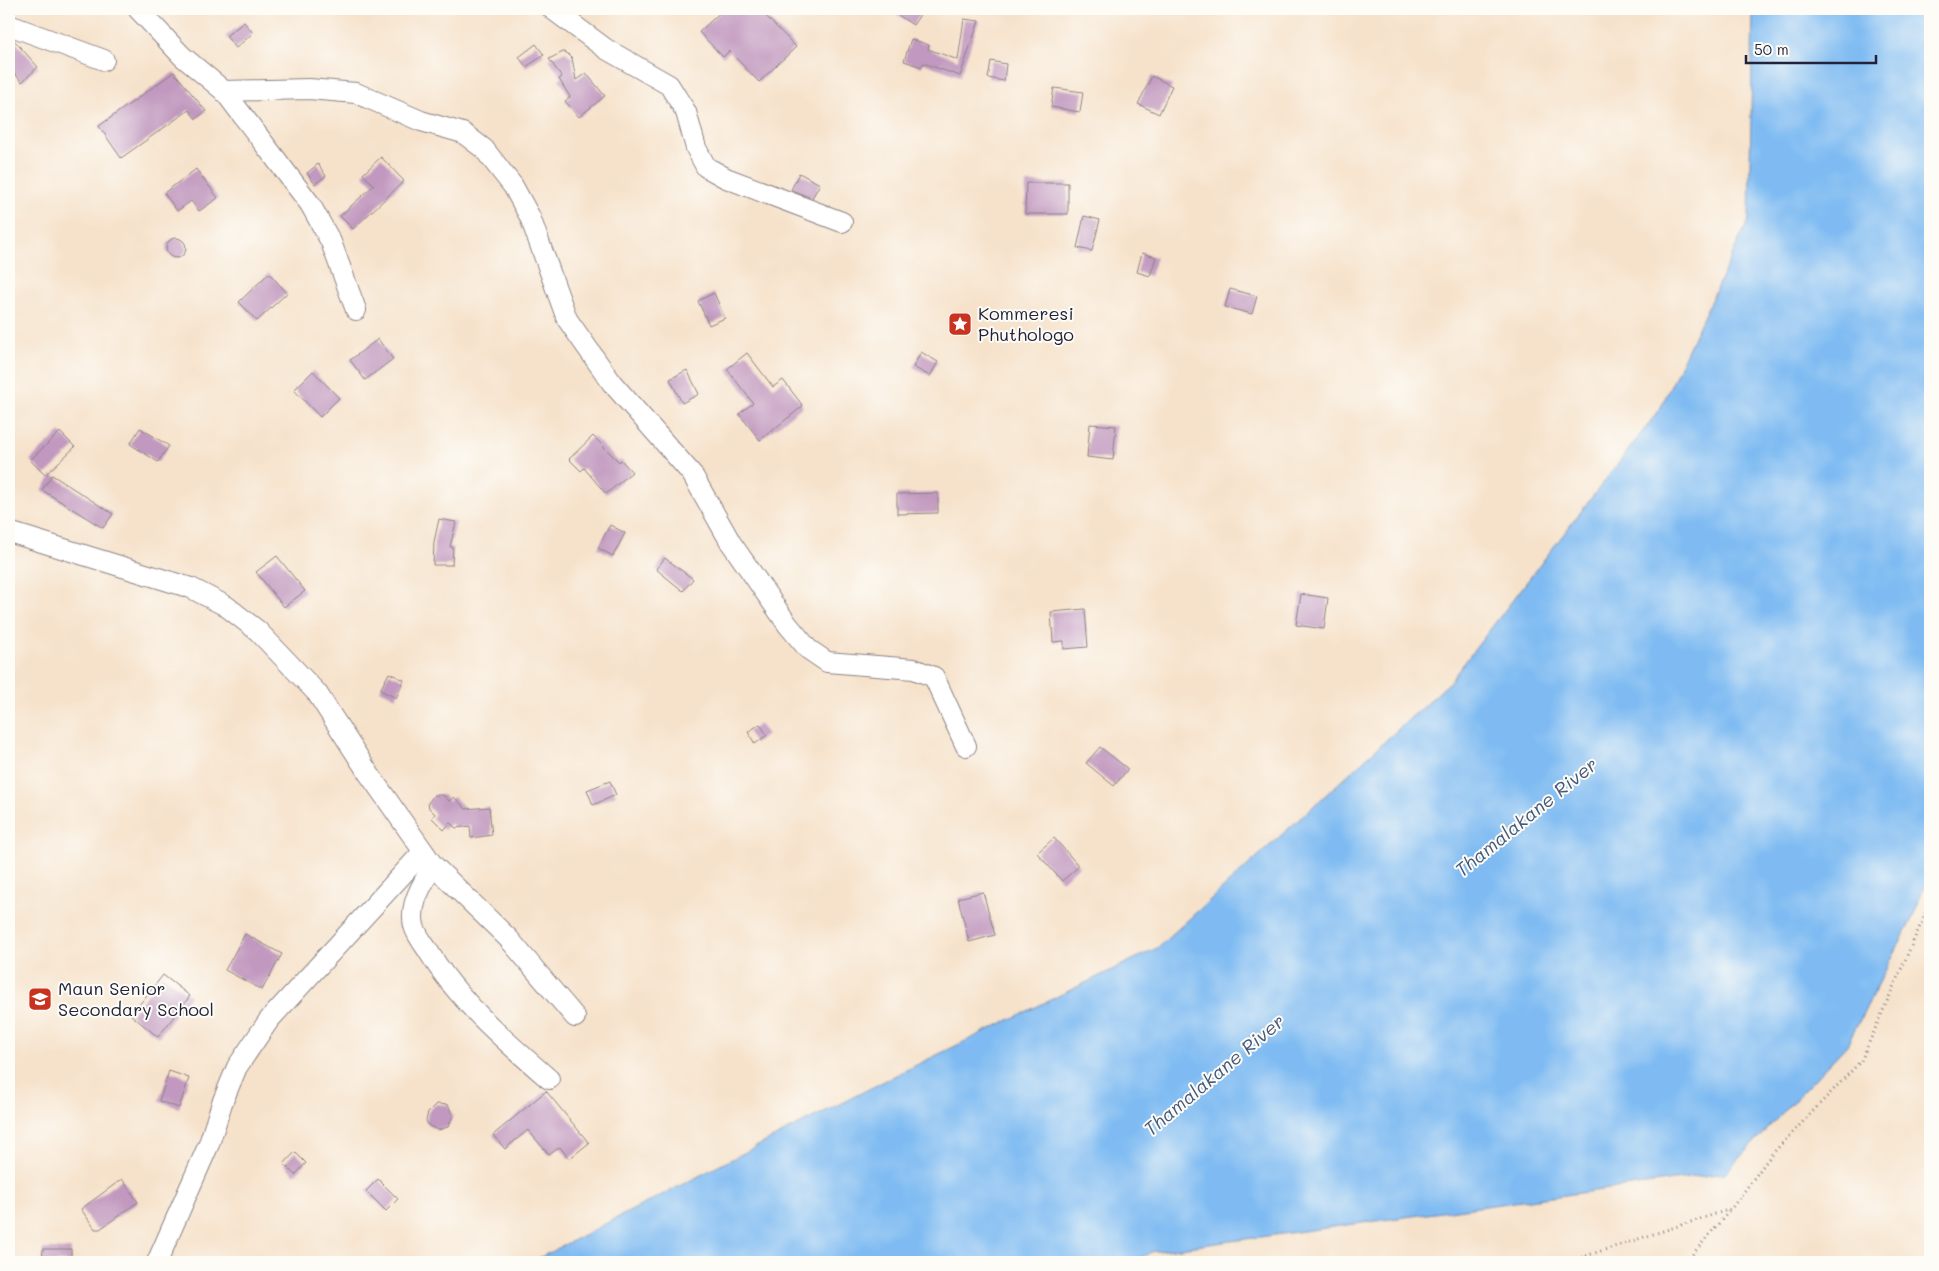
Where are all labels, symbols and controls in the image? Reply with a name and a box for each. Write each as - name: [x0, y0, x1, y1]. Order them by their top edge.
- scale bar: [1746, 32, 1876, 64]
- text: 50 m: [1754, 39, 1789, 59]
- place label: Kommeresi Phuthologo: [978, 301, 1074, 346]
- place icon: Kommeresi Phuthologo: [947, 311, 973, 337]
- water label: Thamalakane River: [1449, 751, 1602, 882]
- place label: Maun Senior Secondary School: [58, 976, 214, 1021]
- school or university icon: Maun Senior Secondary School: [27, 986, 53, 1012]
- water label: Thamalakane River: [1138, 1008, 1289, 1141]

